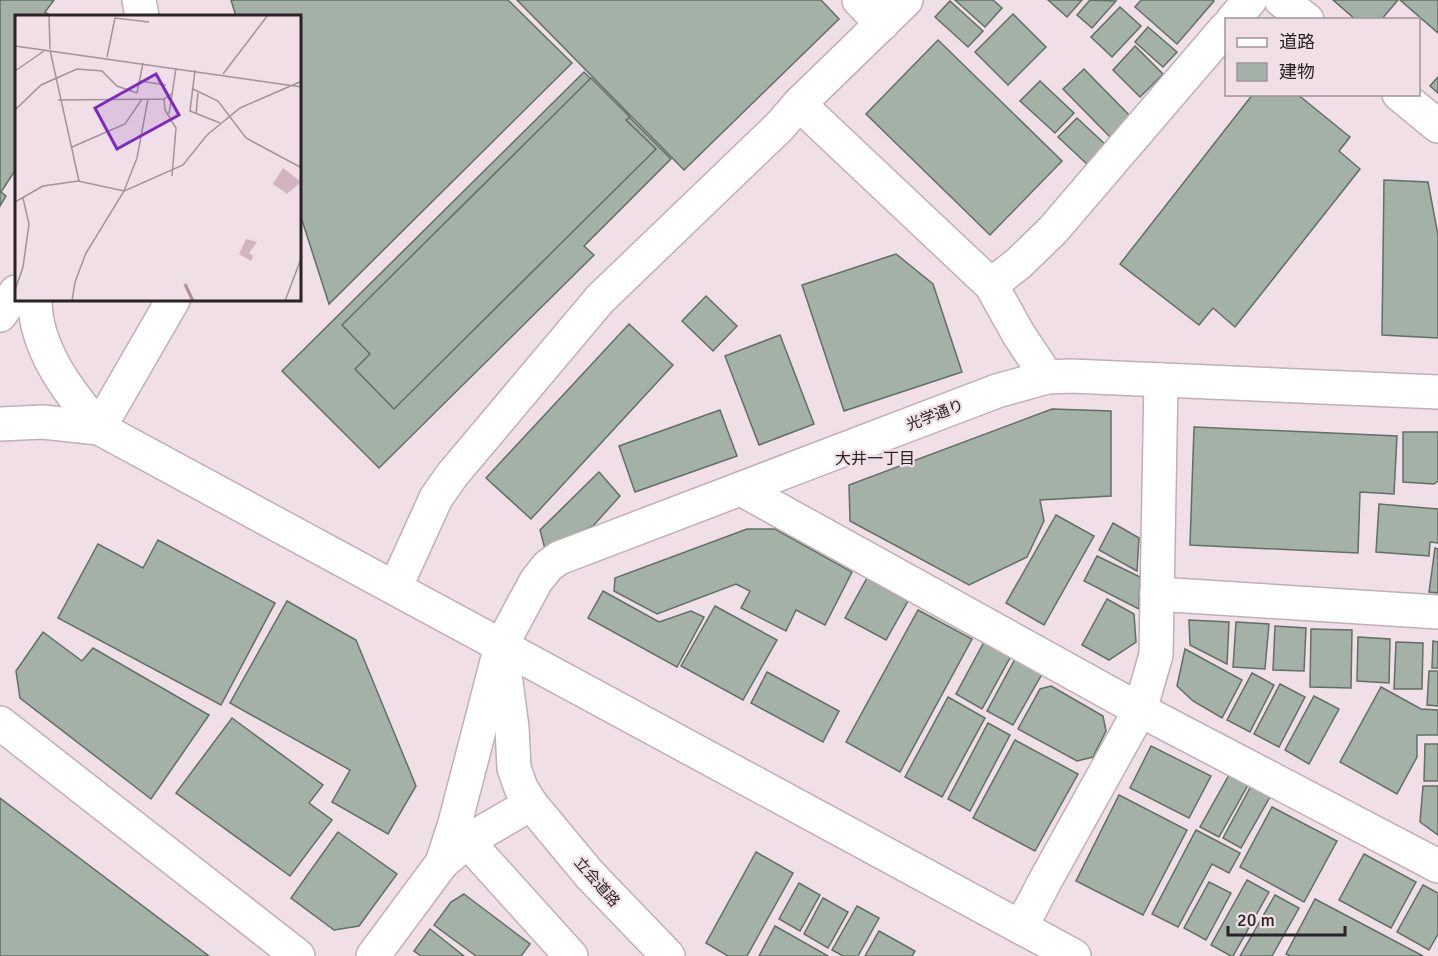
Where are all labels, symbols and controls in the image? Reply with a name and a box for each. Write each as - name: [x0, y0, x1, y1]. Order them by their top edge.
- inset map: [15, 15, 302, 302]
- legend: [1225, 18, 1420, 96]
- text: 道路: [1279, 31, 1315, 53]
- text: 建物: [1279, 61, 1315, 83]
- street label: 光学通り: [904, 396, 966, 434]
- district label: 大井一丁目: [835, 449, 915, 469]
- street label: 立会道路: [571, 853, 623, 911]
- scale bar: [1228, 899, 1345, 937]
- text: 20 m: [1237, 909, 1275, 931]

